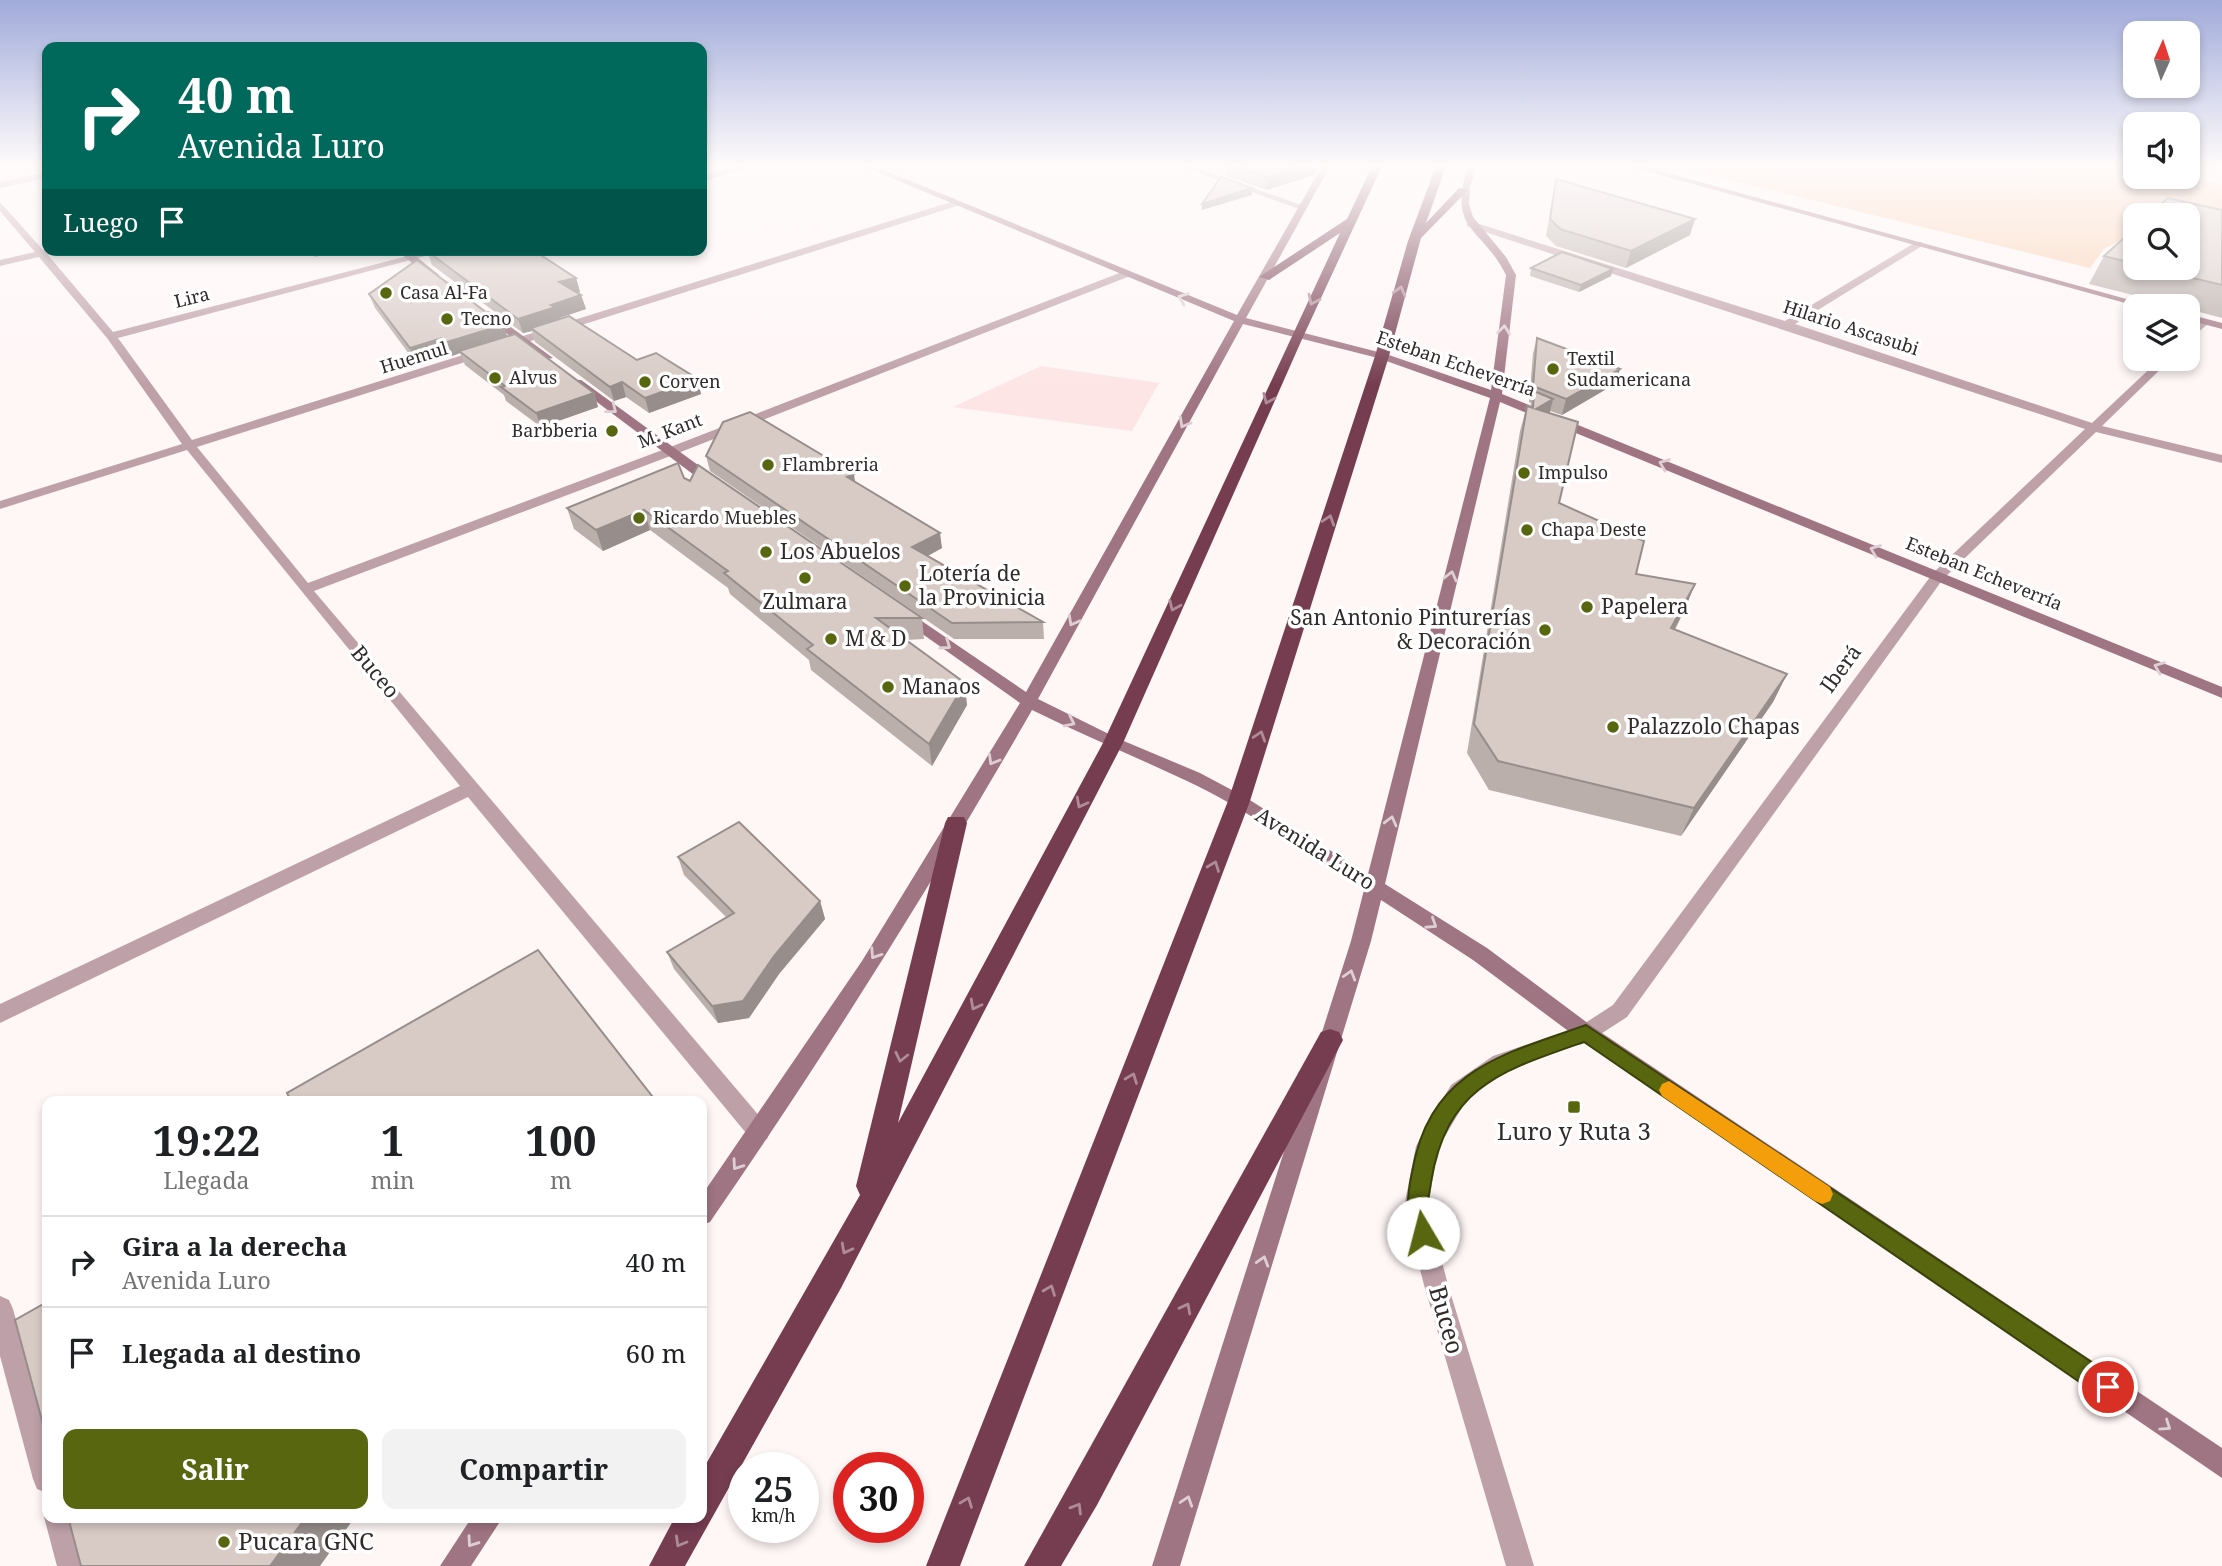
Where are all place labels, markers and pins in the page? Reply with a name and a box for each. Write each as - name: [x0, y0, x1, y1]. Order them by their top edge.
- place label: Casa Al-Fa: [400, 280, 488, 304]
- marker: Casa Al-Fa: [378, 285, 394, 301]
- place label: Tecno: [461, 306, 512, 330]
- marker: Tecno: [439, 311, 455, 327]
- place label: Textil Sudamericana: [1567, 346, 1691, 391]
- marker: Textil Sudamericana: [1545, 361, 1561, 377]
- place label: Alvus: [509, 365, 557, 389]
- place label: Corven: [659, 369, 721, 393]
- marker: Alvus: [487, 370, 503, 386]
- marker: Corven: [637, 374, 653, 390]
- place label: Barbberia: [512, 418, 598, 442]
- marker: Barbberia: [604, 423, 620, 439]
- place label: Flambreria: [782, 452, 879, 476]
- marker: Flambreria: [760, 457, 776, 473]
- place label: Impulso: [1538, 460, 1608, 484]
- marker: Impulso: [1516, 465, 1532, 481]
- place label: Ricardo Muebles: [653, 505, 796, 529]
- marker: Ricardo Muebles: [631, 510, 647, 526]
- place label: Chapa Deste: [1541, 517, 1646, 541]
- marker: Chapa Deste: [1519, 522, 1535, 538]
- place label: Los Abuelos: [780, 537, 901, 565]
- marker: Los Abuelos: [758, 544, 774, 560]
- place label: Lotería de la Provinicia: [919, 559, 1046, 611]
- marker: Zulmara: [797, 570, 813, 586]
- marker: Lotería de la Provinicia: [897, 578, 913, 594]
- place label: Zulmara: [762, 587, 848, 615]
- place label: Papelera: [1601, 592, 1689, 620]
- marker: Papelera: [1579, 599, 1595, 615]
- place label: San Antonio Pinturerías & Decoración: [1290, 603, 1531, 655]
- marker: San Antonio Pinturerías & Decoración: [1537, 622, 1553, 638]
- place label: M & D: [845, 624, 906, 652]
- marker: M & D: [823, 631, 839, 647]
- place label: Manaos: [902, 672, 980, 700]
- marker: Manaos: [880, 679, 896, 695]
- place label: Palazzolo Chapas: [1627, 712, 1800, 740]
- marker: Palazzolo Chapas: [1605, 719, 1621, 735]
- marker: Luro y Ruta 3: [1566, 1099, 1582, 1115]
- place label: Luro y Ruta 3: [1497, 1114, 1651, 1147]
- pin: [2078, 1357, 2138, 1417]
- place label: Pucara GNC: [238, 1524, 374, 1557]
- marker: Pucara GNC: [216, 1534, 232, 1550]

